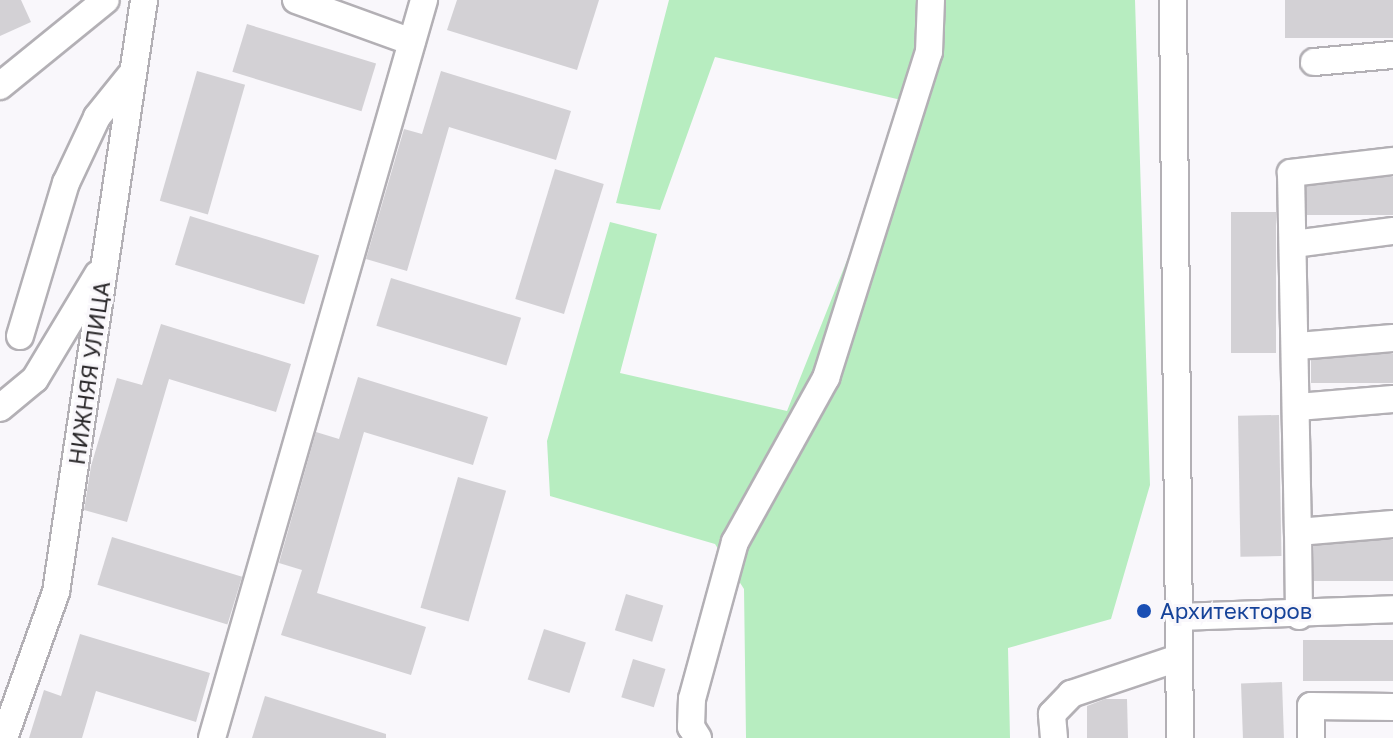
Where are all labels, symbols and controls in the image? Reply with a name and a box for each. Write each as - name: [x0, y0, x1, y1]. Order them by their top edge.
- street label: НИЖНЯЯ УЛИЦА: [63, 280, 115, 466]
- place label: Архитекторов: [1160, 598, 1312, 624]
- marker: Архитекторов: [1135, 602, 1153, 620]

